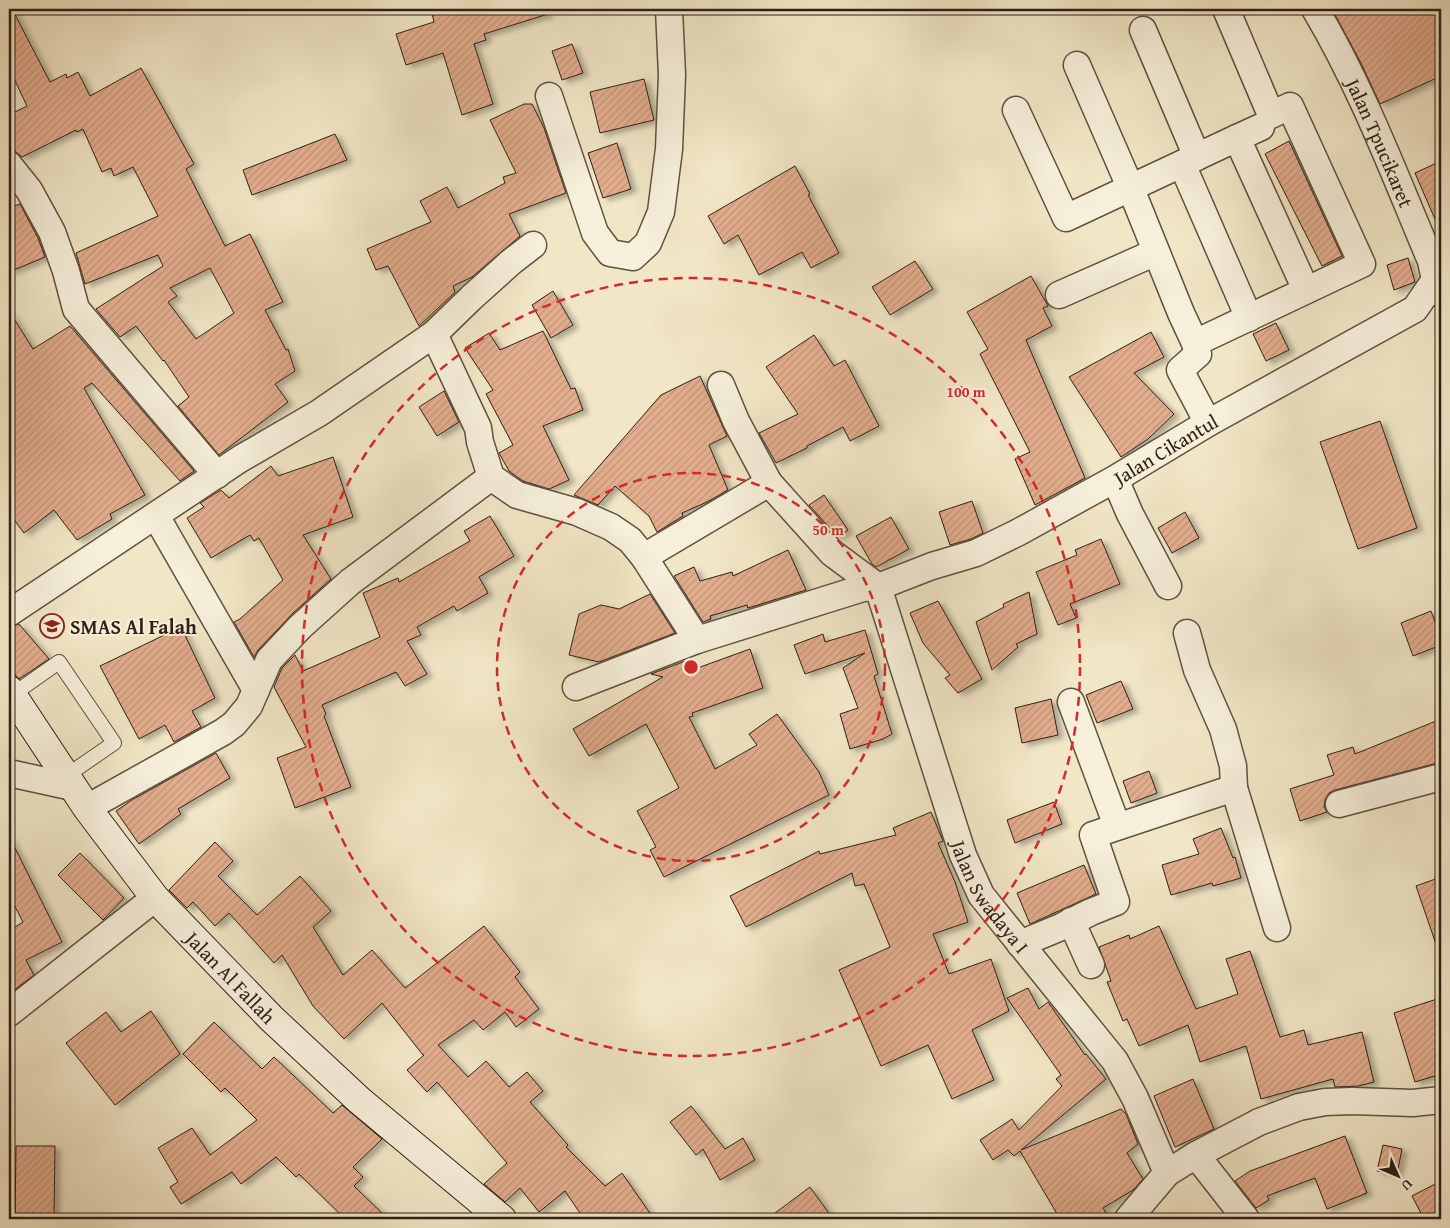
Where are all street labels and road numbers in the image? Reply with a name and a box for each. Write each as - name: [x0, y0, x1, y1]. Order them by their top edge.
- street label: Jalan Tpucikaret: [1338, 71, 1421, 211]
- street label: Jalan Cikantul: [1105, 406, 1223, 493]
- street label: Jalan Swadaya I: [944, 834, 1037, 959]
- street label: Jalan Al Fallah: [177, 922, 283, 1030]

